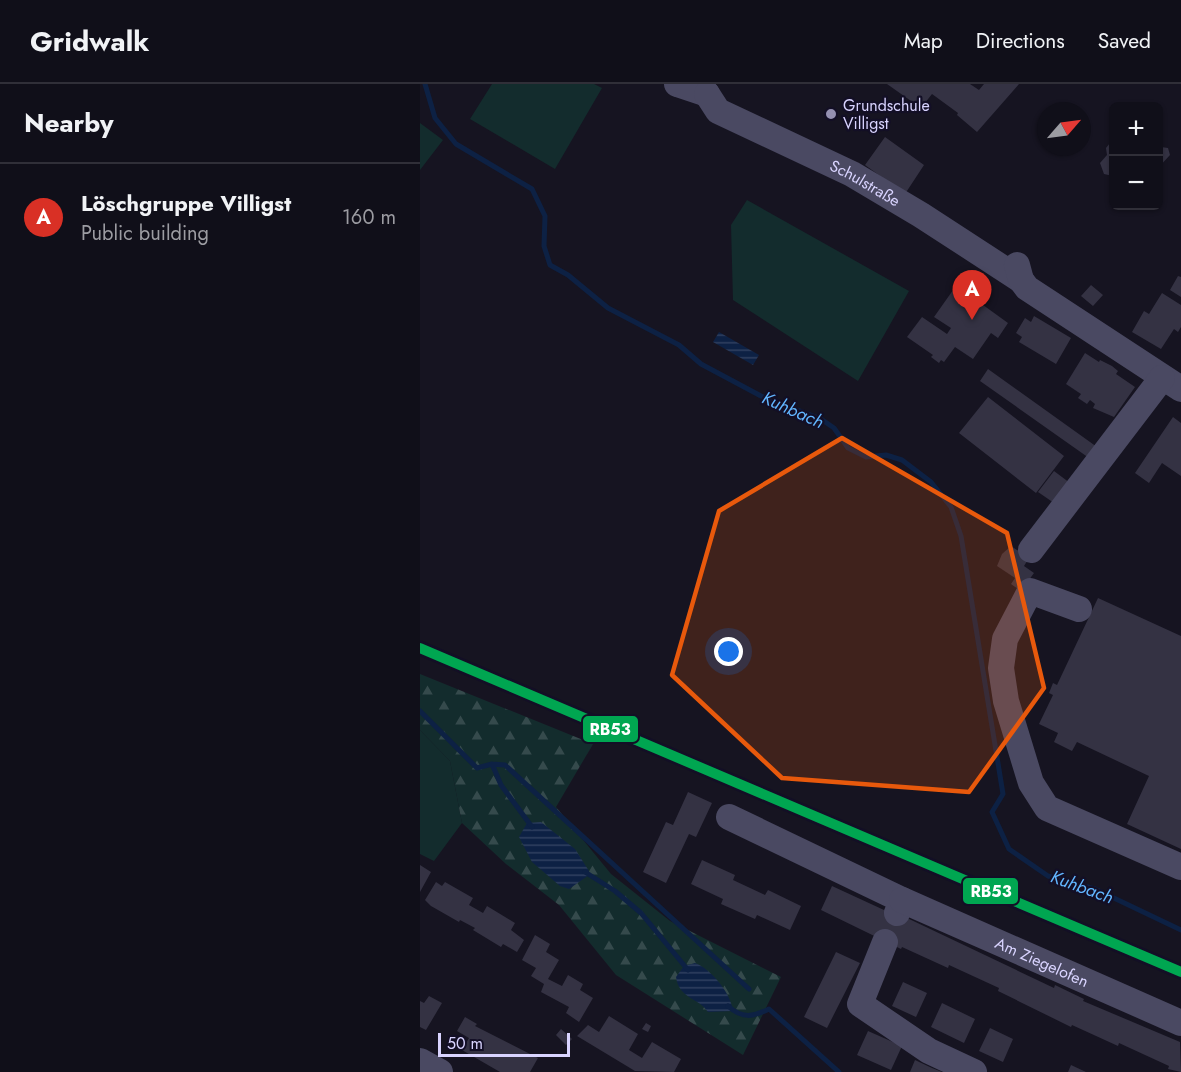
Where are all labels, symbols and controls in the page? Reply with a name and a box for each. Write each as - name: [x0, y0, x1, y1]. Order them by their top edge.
- text: Gridwalk: [30, 21, 149, 62]
- text: Map: [904, 26, 943, 56]
- text: Directions: [976, 26, 1065, 56]
- text: Saved: [1098, 26, 1151, 56]
- place label: Grundschule Villigst: [843, 94, 930, 135]
- north arrow: [1037, 102, 1091, 156]
- map controls: [1109, 102, 1163, 210]
- button: +: [1109, 102, 1163, 156]
- text: Nearby: [24, 104, 113, 142]
- marker: Grundschule Villigst: [824, 107, 838, 121]
- street label: Schulstraße: [826, 154, 905, 212]
- button: −: [1109, 156, 1163, 210]
- text: Löschgruppe Villigst: [81, 187, 291, 219]
- text: A: [36, 203, 51, 232]
- text: 160 m: [342, 203, 396, 232]
- text: Public building: [81, 219, 209, 248]
- pin: A: [952, 270, 992, 320]
- water label: Kuhbach: [758, 385, 828, 435]
- your location: [714, 637, 743, 666]
- line badge: RB53: [582, 715, 639, 743]
- text: RB53: [589, 718, 631, 741]
- water label: Kuhbach: [1047, 864, 1117, 910]
- line badge: RB53: [962, 877, 1019, 905]
- text: RB53: [970, 880, 1012, 903]
- street label: Am Ziegelofen: [992, 931, 1092, 992]
- scale bar: [438, 1030, 570, 1058]
- text: 50 m: [447, 1032, 483, 1055]

